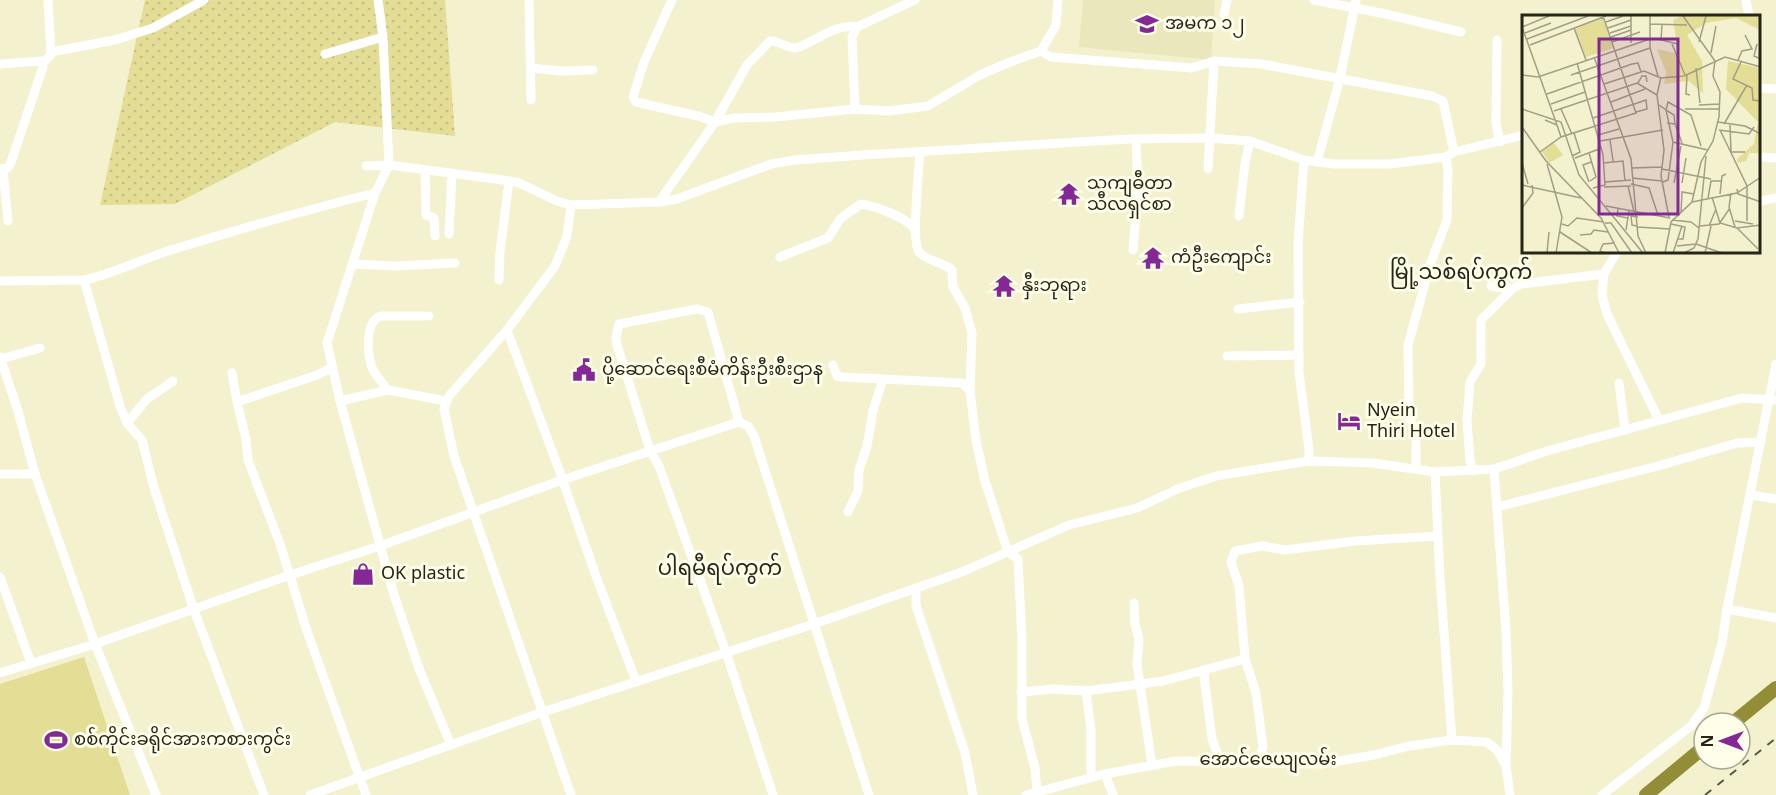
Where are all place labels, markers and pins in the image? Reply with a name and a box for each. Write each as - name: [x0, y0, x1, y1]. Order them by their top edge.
- place label: အမက ၁၂: [1165, 5, 1245, 44]
- school or university icon: အမက ၁၂: [1134, 11, 1160, 37]
- place label: သကျဓီတာ သီလရှင်စာ: [1087, 165, 1173, 225]
- temple icon: သကျဓီတာ သီလရှင်စာ: [1056, 181, 1082, 207]
- place label: ကံဦးကျောင်း: [1171, 239, 1271, 278]
- temple icon: ကံဦးကျောင်း: [1140, 245, 1166, 271]
- place label: နှီးဘုရား: [1022, 267, 1087, 306]
- temple icon: နှီးဘုရား: [991, 273, 1017, 299]
- place label: ပို့ဆောင်ရေးစီမံကိန်းဦးစီးဌာန: [602, 351, 823, 390]
- public building icon: ပို့ဆောင်ရေးစီမံကိန်းဦးစီးဌာန: [571, 357, 597, 383]
- place label: Nyein Thiri Hotel: [1367, 392, 1455, 452]
- hotel icon: Nyein Thiri Hotel: [1336, 408, 1362, 434]
- place label: OK plastic: [381, 555, 465, 594]
- shop icon: OK plastic: [350, 561, 376, 587]
- place label: စစ်ကိုင်းခရိုင်အားကစားကွင်း: [74, 721, 291, 760]
- sports icon: စစ်ကိုင်းခရိုင်အားကစားကွင်း: [43, 727, 69, 753]

